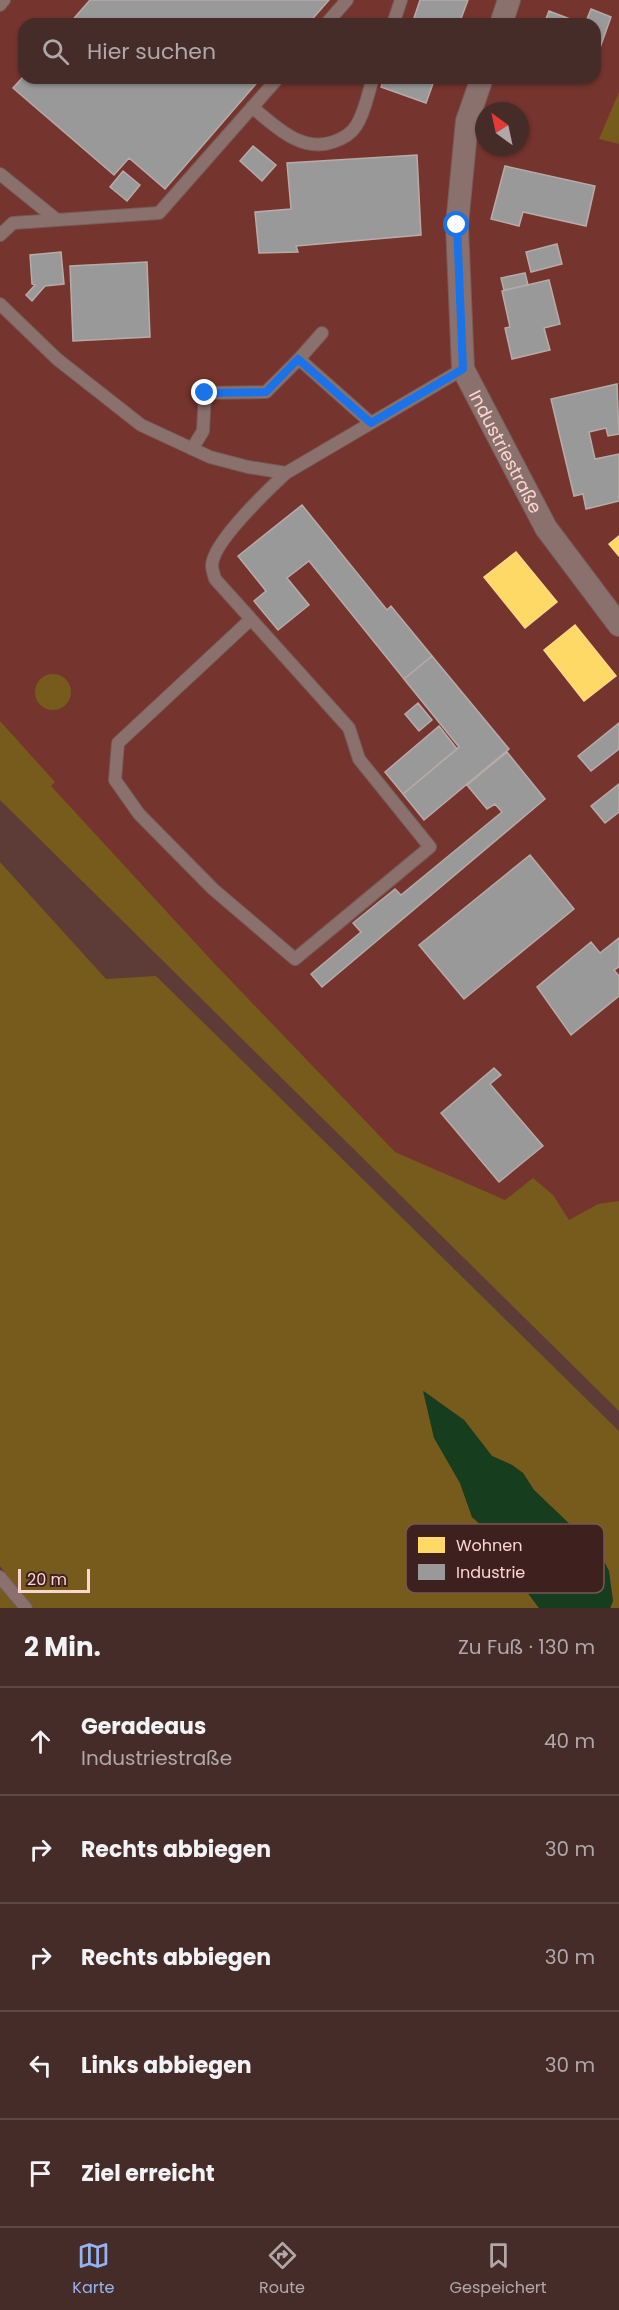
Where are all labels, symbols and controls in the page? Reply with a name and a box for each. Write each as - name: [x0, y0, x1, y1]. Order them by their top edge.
- search box: [18, 18, 601, 84]
- icon: search: [39, 35, 72, 68]
- text: Hier suchen: [87, 36, 216, 67]
- north arrow: [475, 102, 529, 156]
- route start: [443, 211, 469, 237]
- route end: [191, 379, 217, 405]
- street label: Industriestraße: [463, 385, 549, 517]
- legend: [406, 1524, 604, 1593]
- text: Wohnen: [456, 1534, 523, 1557]
- text: Industrie: [456, 1561, 525, 1584]
- scale bar: [18, 1566, 90, 1594]
- text: 20 m: [27, 1568, 67, 1591]
- text: 2 Min.: [24, 1629, 101, 1665]
- text: Zu Fuß · 130 m: [458, 1633, 595, 1661]
- text: Geradeaus: [81, 1711, 206, 1742]
- icon: ahead: [24, 1725, 57, 1758]
- text: 40 m: [544, 1727, 595, 1755]
- text: Industriestraße: [81, 1744, 232, 1772]
- icon: right: [24, 1833, 57, 1866]
- text: Rechts abbiegen: [81, 1834, 271, 1865]
- text: 30 m: [545, 1835, 595, 1863]
- icon: right: [24, 1941, 57, 1974]
- text: Rechts abbiegen: [81, 1942, 271, 1973]
- text: 30 m: [545, 1943, 595, 1971]
- icon: left: [24, 2049, 57, 2082]
- text: Links abbiegen: [81, 2050, 252, 2081]
- text: 30 m: [545, 2051, 595, 2079]
- icon: arrive: [24, 2157, 57, 2190]
- text: Ziel erreicht: [81, 2158, 215, 2189]
- tab: Karte: [72, 2239, 114, 2300]
- tab: Route: [259, 2239, 305, 2300]
- tab: Gespeichert: [450, 2239, 547, 2300]

